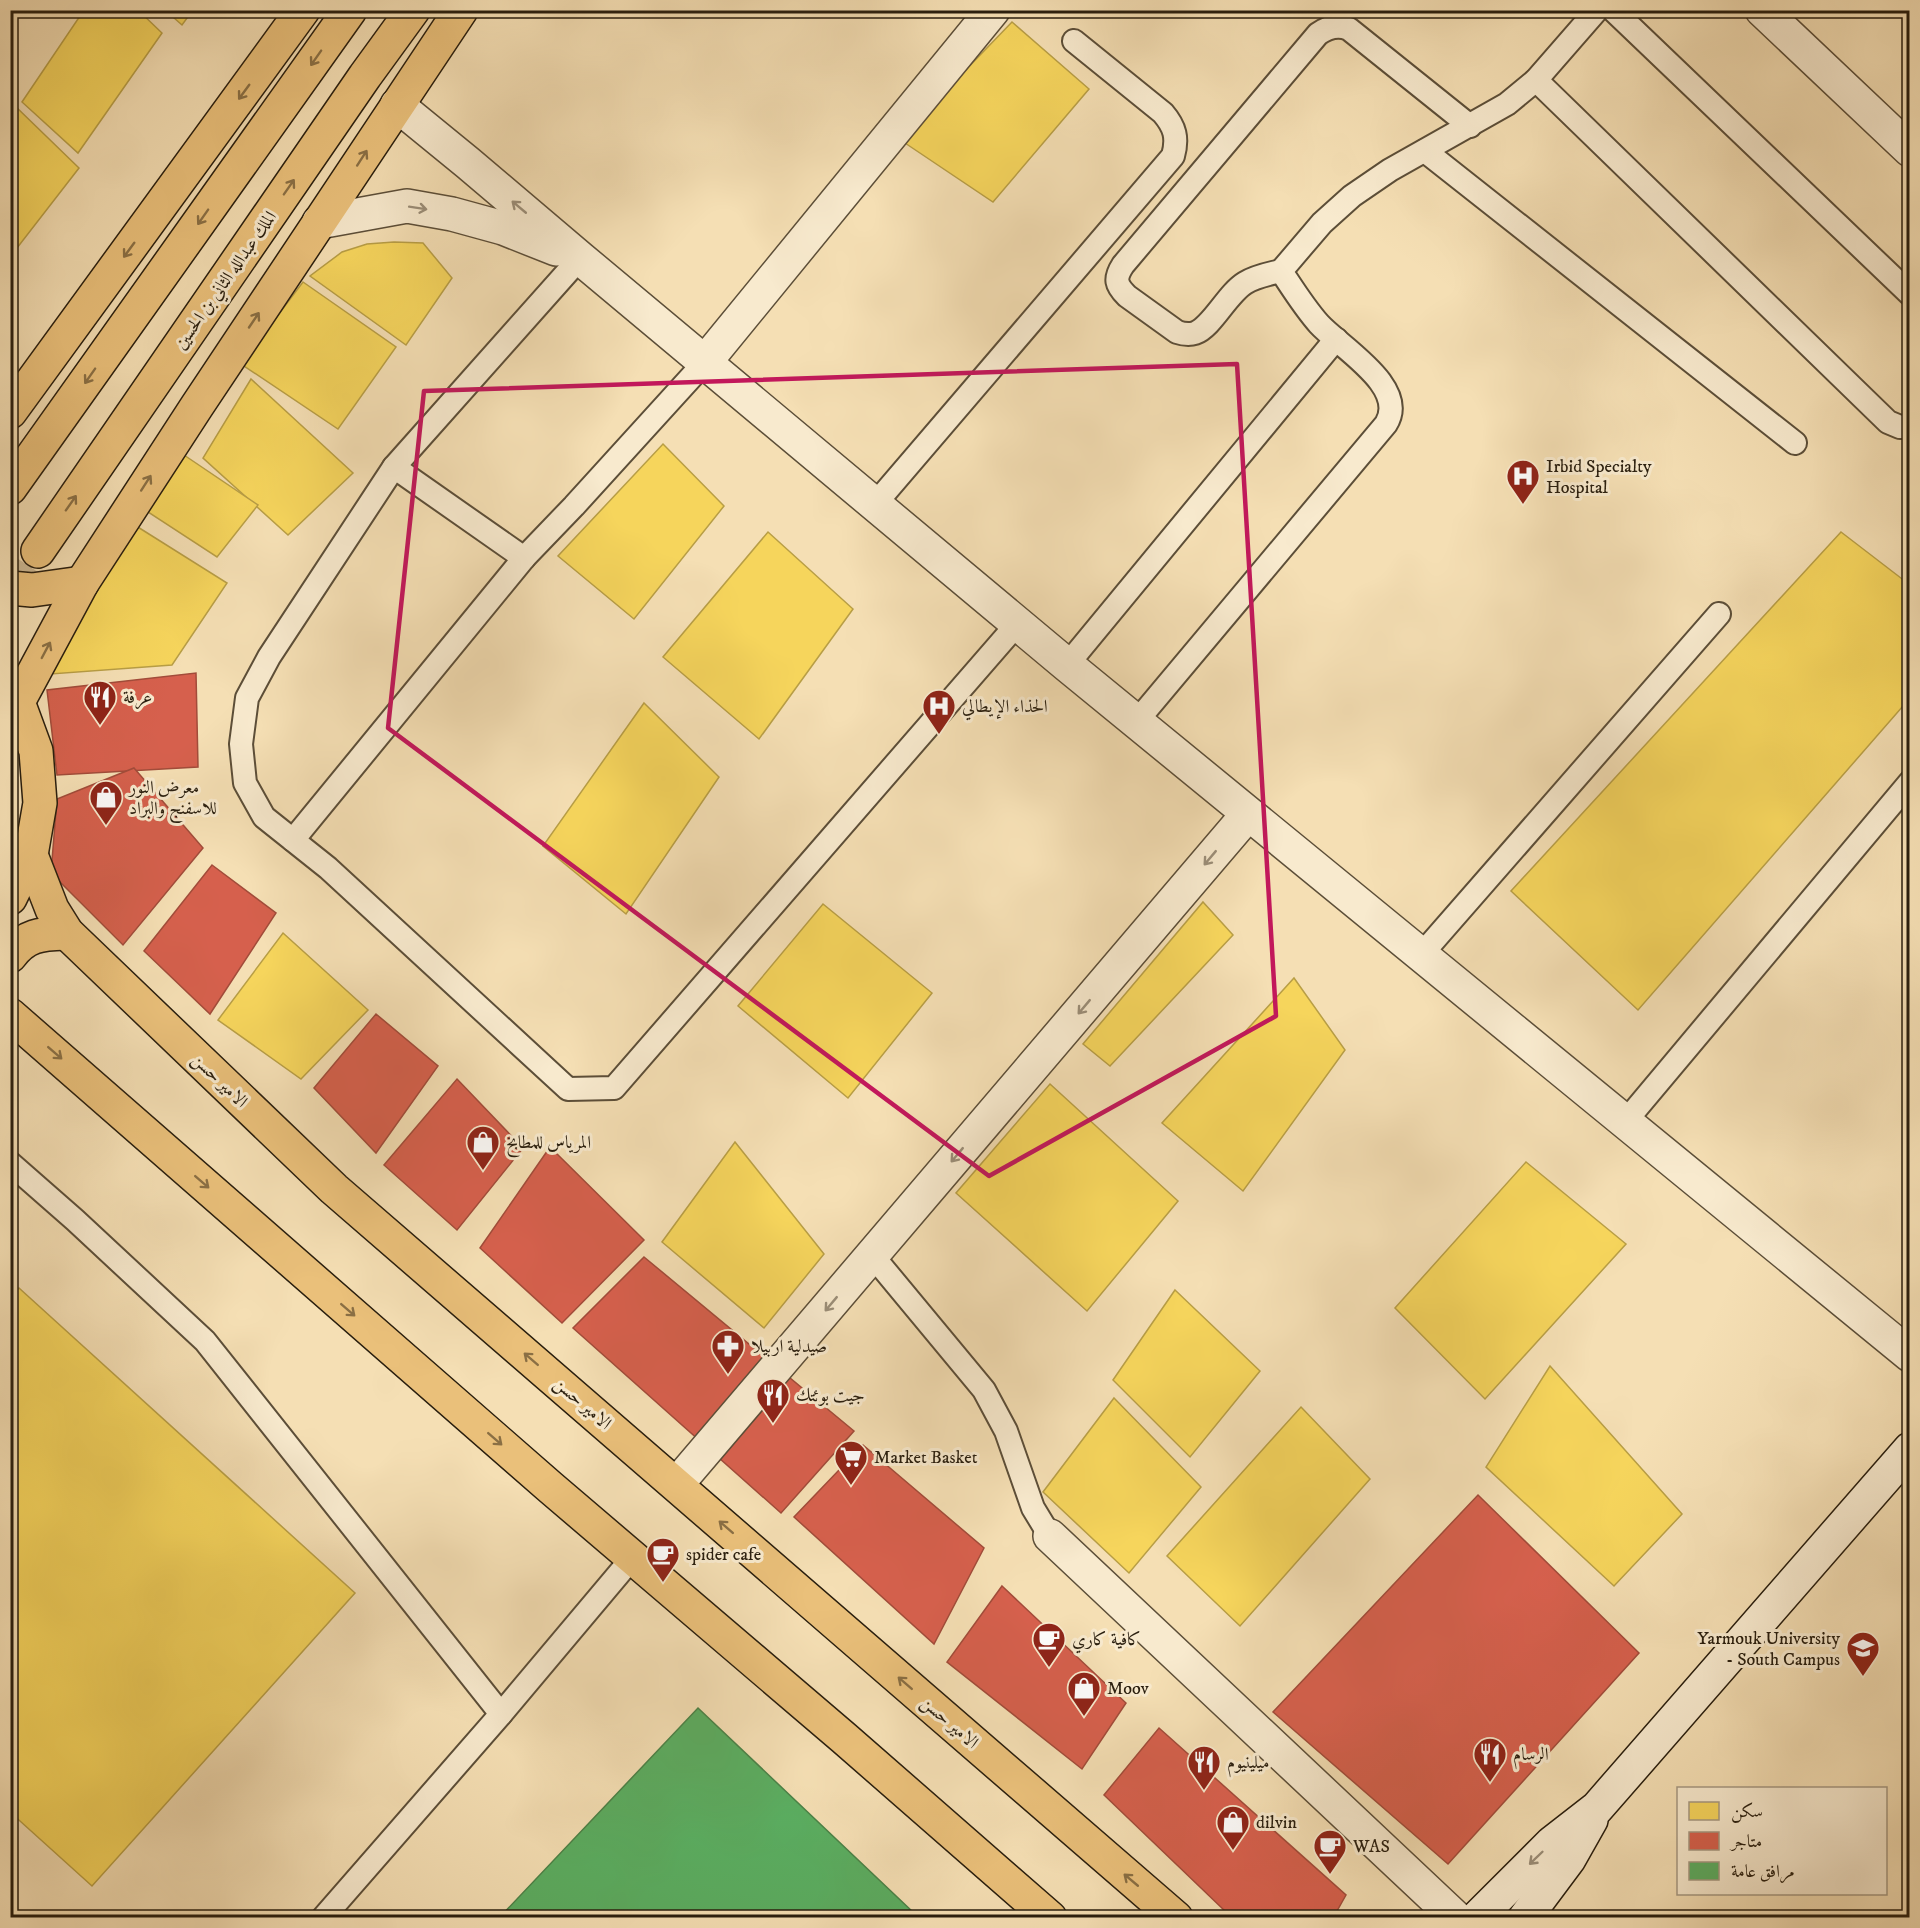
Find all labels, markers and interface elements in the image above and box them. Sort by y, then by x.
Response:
one-way arrow [310,50,322,66]
one-way arrow [238,84,250,100]
one-way arrow [356,150,368,167]
one-way arrow [283,179,295,195]
one-way arrow [512,200,527,214]
one-way arrow [408,203,428,214]
street label: الملك عبدالله الثاني بن الحسين [170,207,284,356]
one-way arrow [197,208,209,225]
one-way arrow [123,241,135,257]
one-way arrow [248,313,260,329]
one-way arrow [84,367,96,383]
place label: Irbid Specialty Hospital [1546,456,1652,499]
hospital icon: Irbid Specialty Hospital [1505,458,1541,505]
one-way arrow [141,475,153,492]
one-way arrow [66,495,78,512]
one-way arrow [40,642,52,659]
restaurant icon: عرفة [82,679,118,726]
place label: عرفة [123,687,152,710]
hospital icon: الحذاء الإيطالي [921,688,957,735]
place label: الحذاء الإيطالي [962,696,1048,721]
place label: معرض النور للاسفنج والبراد [127,777,217,824]
shop icon: معرض النور للاسفنج والبراد [88,779,124,826]
one-way arrow [1203,850,1217,865]
one-way arrow [1077,999,1090,1015]
one-way arrow [47,1046,62,1060]
street label: الامير حسن [187,1049,252,1113]
shop icon: المرياس للمطابخ [465,1124,501,1171]
place label: المرياس للمطابخ [506,1132,591,1158]
one-way arrow [950,1147,964,1162]
one-way arrow [194,1175,209,1189]
one-way arrow [824,1296,838,1311]
one-way arrow [340,1303,355,1317]
pharmacy icon: صيدلية اربيلا [710,1328,746,1375]
place label: صيدلية اربيلا [751,1336,827,1358]
one-way arrow [523,1352,539,1365]
street label: الامير حسن [549,1373,616,1435]
restaurant icon: جيت بوئتك [755,1377,791,1424]
place label: جيت بوئتك [796,1385,865,1407]
one-way arrow [487,1432,502,1446]
supermarket icon: Market Basket [833,1439,869,1486]
place label: Market Basket [874,1447,978,1469]
one-way arrow [719,1520,734,1534]
cafe icon: spider cafe [645,1536,681,1583]
place label: spider cafe [686,1544,761,1566]
cafe icon: كافية كاري [1031,1621,1067,1668]
place label: Yarmouk University - South Campus [1697,1628,1840,1671]
place label: كافية كاري [1072,1629,1141,1654]
school or university icon: Yarmouk University - South Campus [1845,1630,1881,1677]
shop icon: Moov [1066,1670,1102,1717]
one-way arrow [898,1676,913,1690]
place label: Moov [1107,1678,1149,1700]
street label: الامير حسن [916,1692,983,1754]
restaurant icon: الرسام [1472,1736,1508,1783]
restaurant icon: ميلينيوم [1186,1744,1222,1791]
place label: الرسام [1513,1744,1549,1770]
place label: ميلينيوم [1227,1752,1269,1778]
legend [1677,1787,1887,1895]
text: سكن [1731,1801,1763,1823]
shop icon: dilvin [1215,1804,1251,1851]
place label: dilvin [1256,1812,1297,1834]
cafe icon: WAS [1312,1828,1348,1875]
text: متاجر [1729,1831,1762,1853]
place label: WAS [1352,1836,1390,1858]
one-way arrow [1529,1851,1544,1866]
text: مرافق عامة [1731,1861,1795,1884]
one-way arrow [1124,1873,1139,1887]

